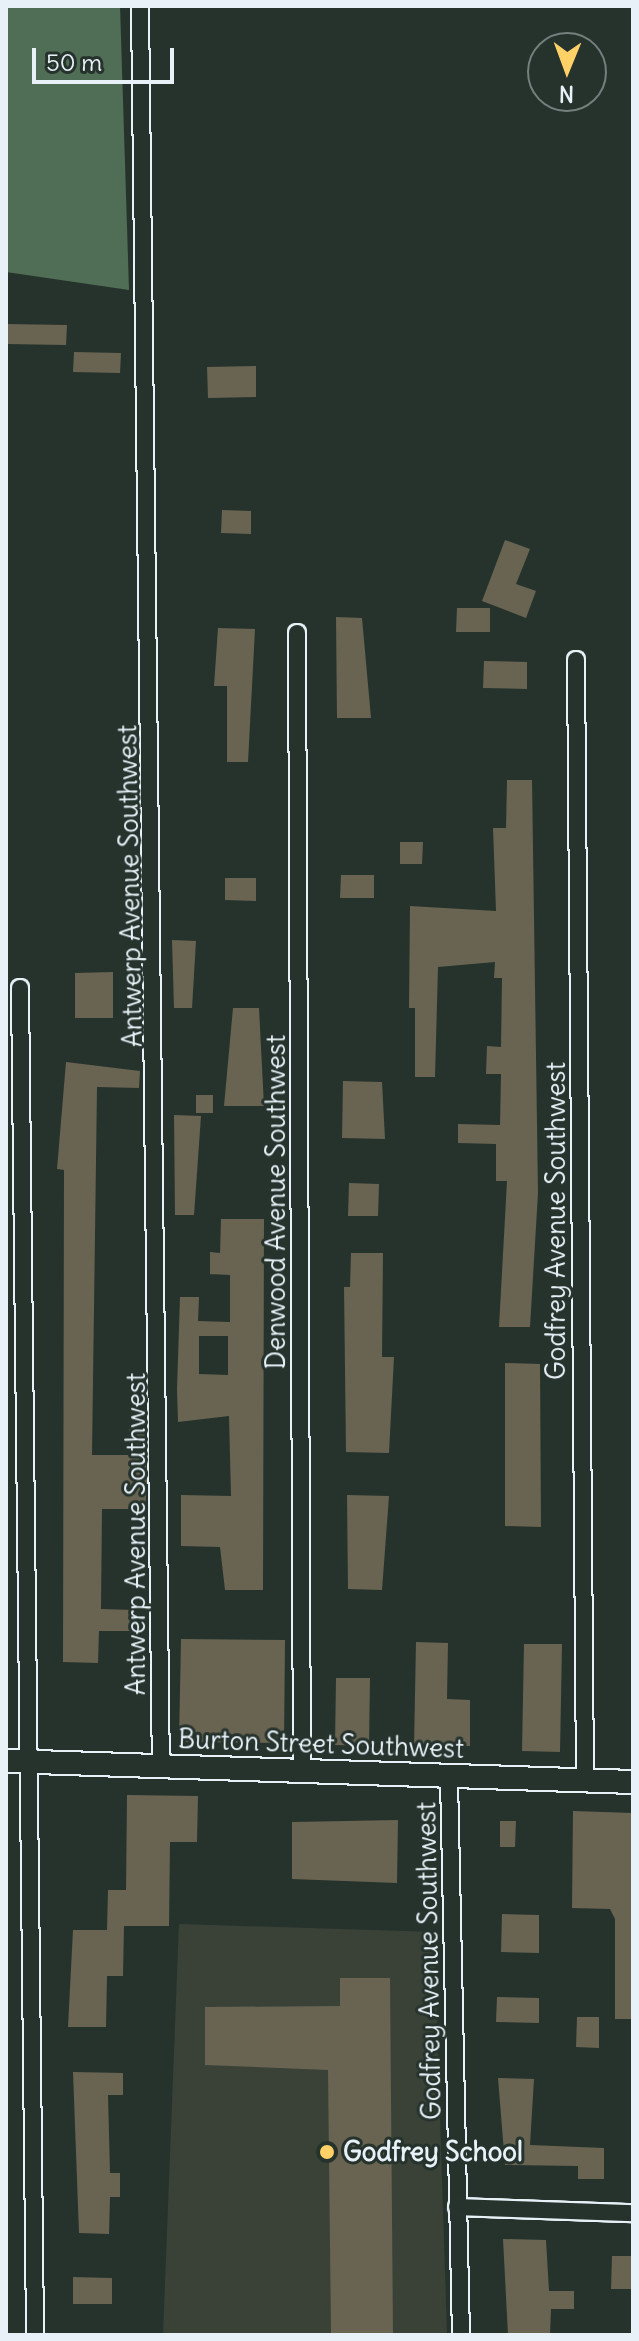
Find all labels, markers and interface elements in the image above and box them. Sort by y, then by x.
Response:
scale bar [36,32,178,82]
north arrow [527,32,607,112]
text: 50 m [46,47,102,77]
text: N [559,80,574,108]
street label: Antwerp Avenue Southwest [112,724,148,1048]
street label: Denwood Avenue Southwest [260,1035,292,1369]
street label: Godfrey Avenue Southwest [540,1062,572,1380]
street label: Antwerp Avenue Southwest [120,1373,152,1695]
street label: Burton Street Southwest [178,1723,464,1765]
street label: Godfrey Avenue Southwest [411,1802,447,2120]
place label: Godfrey School [343,2136,523,2168]
marker: Godfrey School [318,2143,336,2161]

